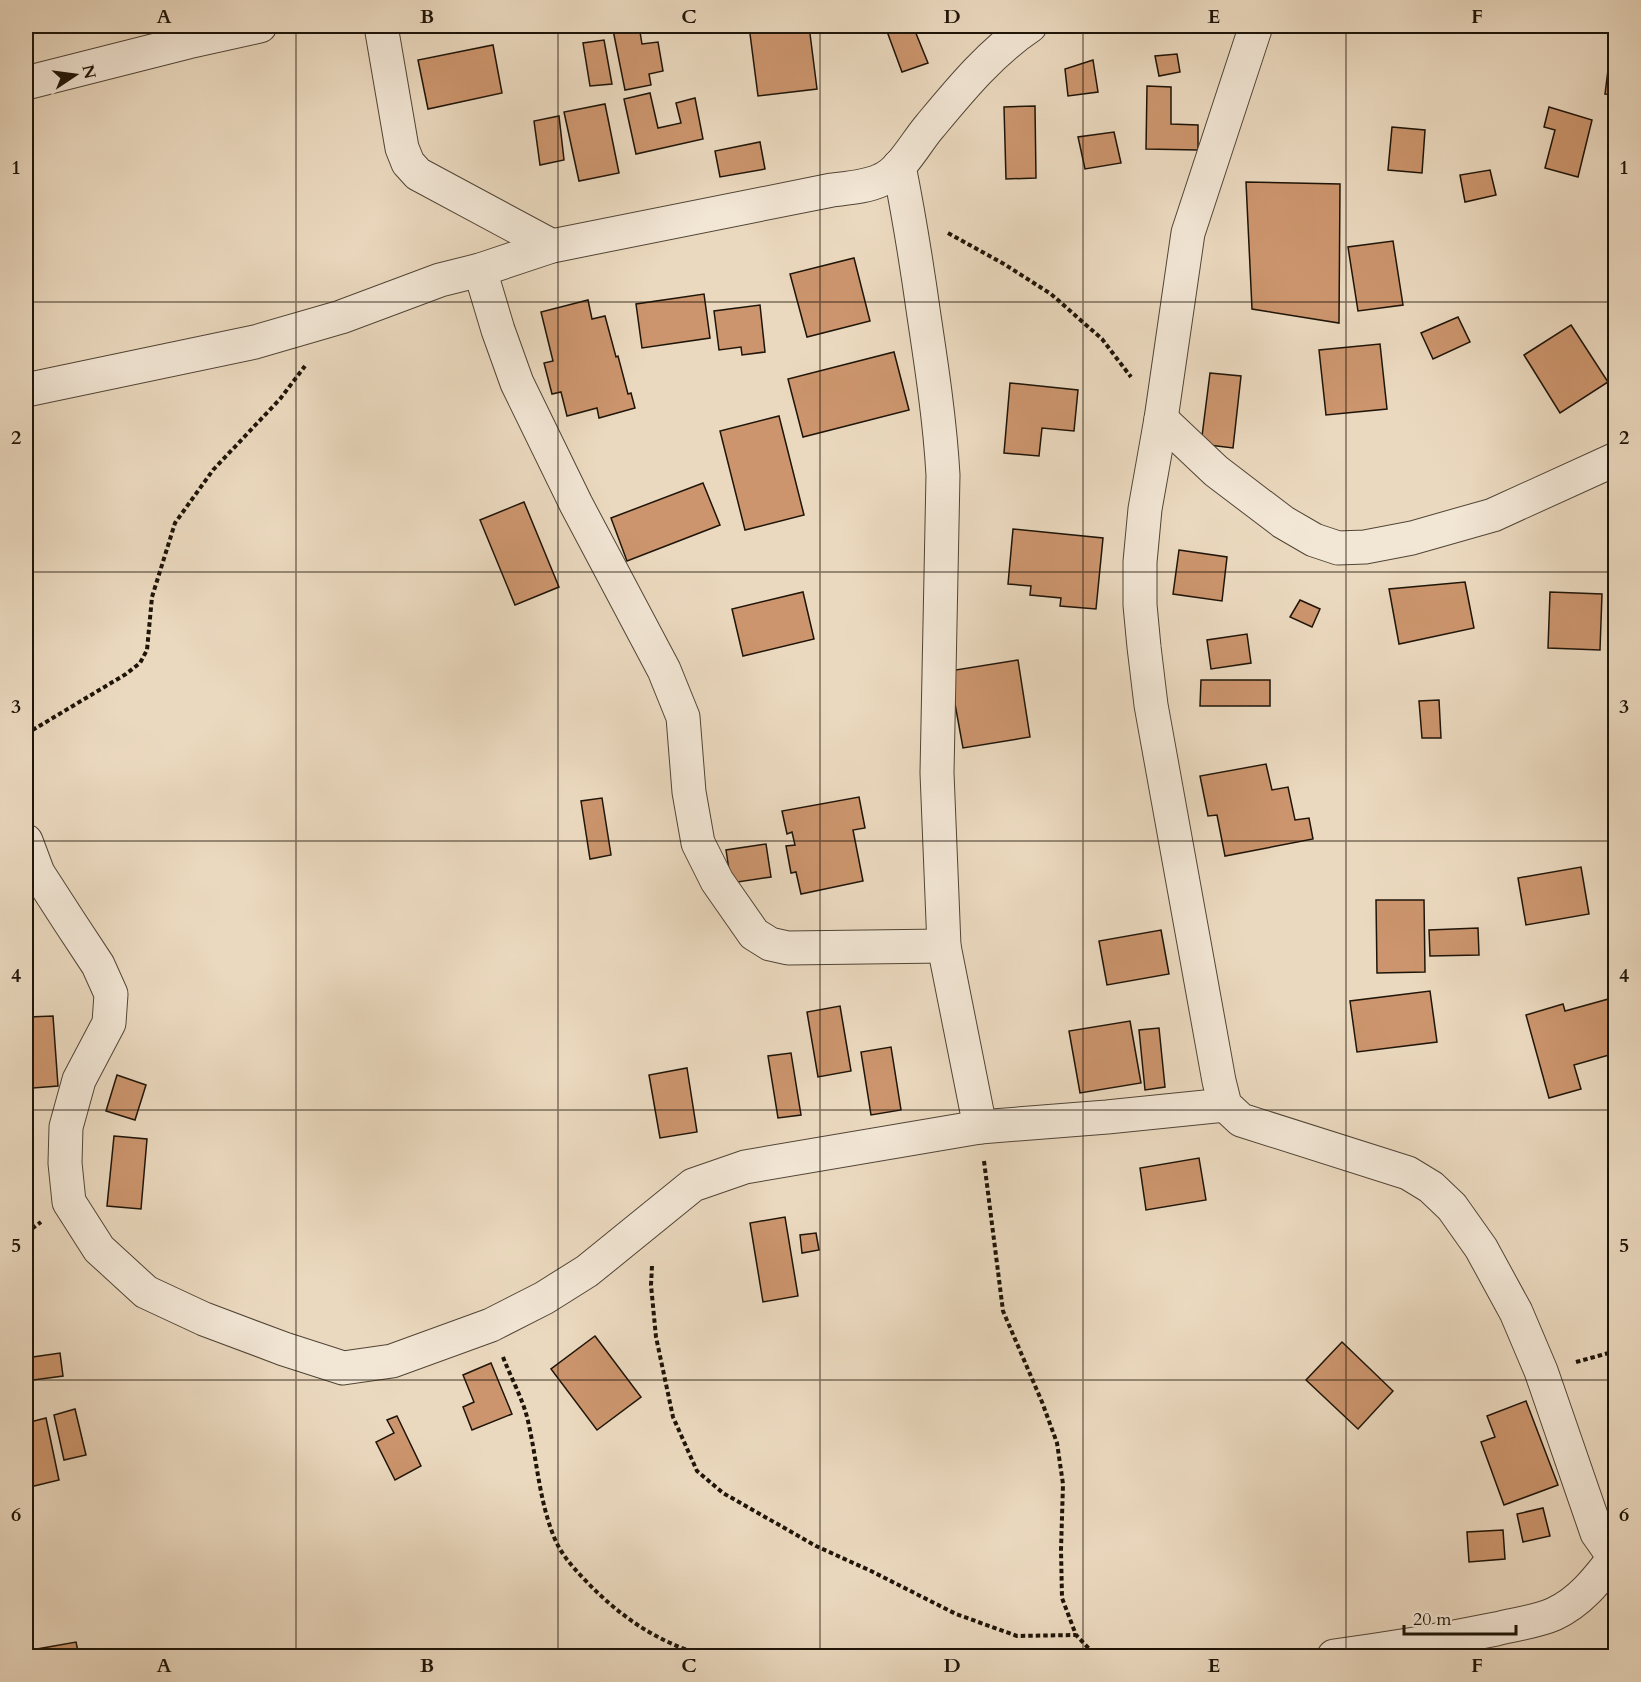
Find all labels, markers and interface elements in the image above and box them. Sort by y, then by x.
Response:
text: A [156,3,172,30]
text: B [420,3,434,30]
text: C [681,3,697,30]
text: D [943,3,961,30]
text: E [1208,3,1220,30]
text: F [1471,3,1483,30]
north arrow [45,45,105,105]
text: N [76,63,101,81]
text: 1 [11,154,21,181]
text: 1 [1619,154,1629,181]
text: 2 [11,424,21,451]
text: 2 [1619,424,1629,451]
text: 3 [11,693,21,720]
text: 3 [1619,693,1629,720]
text: 4 [11,962,21,989]
text: 4 [1619,962,1629,989]
text: 5 [11,1232,21,1259]
text: 5 [1619,1232,1629,1259]
text: 6 [11,1501,21,1528]
text: 6 [1619,1501,1629,1528]
scale bar [1404,1598,1516,1636]
text: 20 m [1413,1607,1452,1632]
text: A [156,1652,172,1679]
text: B [420,1652,434,1679]
text: C [681,1652,697,1679]
text: D [943,1652,961,1679]
text: E [1208,1652,1220,1679]
text: F [1471,1652,1483,1679]

